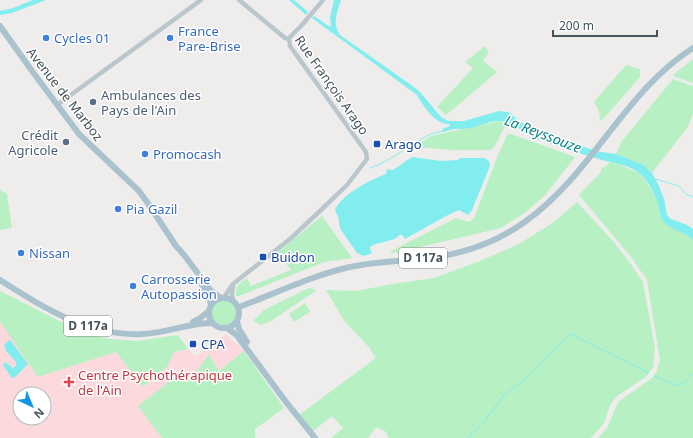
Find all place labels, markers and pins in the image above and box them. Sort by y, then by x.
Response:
place label: France Pare-Brise [178,22,241,55]
place label: Cycles 01 [54,29,110,47]
marker: Cycles 01 [41,33,51,43]
marker: France Pare-Brise [165,33,175,43]
place label: Ambulances des Pays de l'Ain [101,86,201,119]
marker: Ambulances des Pays de l'Ain [88,97,98,107]
place label: Crédit Agricole [8,126,58,159]
place label: Arago [385,135,422,153]
marker: Crédit Agricole [61,137,71,147]
marker: Arago [372,139,382,149]
place label: Promocash [153,145,222,163]
marker: Promocash [140,149,150,159]
place label: Pia Gazil [126,200,177,218]
marker: Pia Gazil [113,204,123,214]
place label: Nissan [29,244,70,262]
marker: Nissan [16,248,26,258]
place label: Buidon [271,248,315,266]
marker: Buidon [258,252,268,262]
place label: Carrosserie Autopassion [141,270,217,303]
marker: Carrosserie Autopassion [128,281,138,291]
place label: CPA [201,335,225,353]
marker: CPA [188,339,198,349]
place label: Centre Psychothérapique de l'Ain [78,366,232,399]
marker: Centre Psychothérapique de l'Ain [63,376,75,388]

